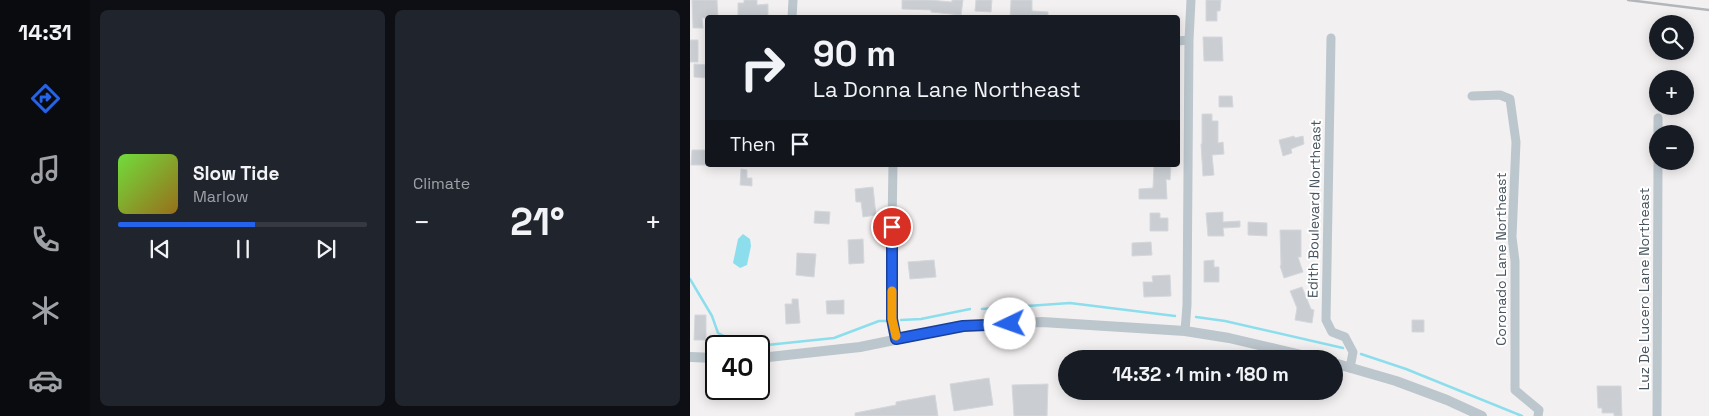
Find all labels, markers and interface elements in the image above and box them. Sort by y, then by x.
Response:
map controls [1649,15,1694,170]
button: search [1649,15,1694,60]
text: 14:31 [18,18,72,46]
text: 90 m [813,32,896,76]
icon: right [730,35,795,100]
button: + [1649,70,1694,115]
text: La Donna Lane Northeast [813,75,1081,103]
icon: directions [28,81,63,116]
street label: Edith Boulevard Northeast [1303,120,1325,298]
button: − [1649,125,1694,170]
icon: arrive [786,130,814,158]
text: Then [730,132,776,157]
icon: music [28,152,63,187]
text: Slow Tide [193,161,279,186]
street label: Coronado Lane Northeast [1492,172,1510,346]
text: Climate [413,173,470,194]
text: Marlow [193,186,249,207]
street label: Luz De Lucero Lane Northeast [1635,188,1653,390]
text: 21° [510,198,565,246]
text: − [413,204,430,240]
text: + [645,204,662,240]
pin [871,206,913,248]
icon: arrive [878,213,906,241]
icon: phone [28,222,63,257]
icon: previous [146,235,174,263]
icon: pause [229,235,257,263]
icon: next [312,235,340,263]
icon: climate [28,293,63,328]
position arrow [983,297,1035,349]
speed limit sign: 40 [705,335,770,400]
text: 14:32 · 1 min · 180 m [1112,362,1289,387]
icon: car [28,363,63,398]

